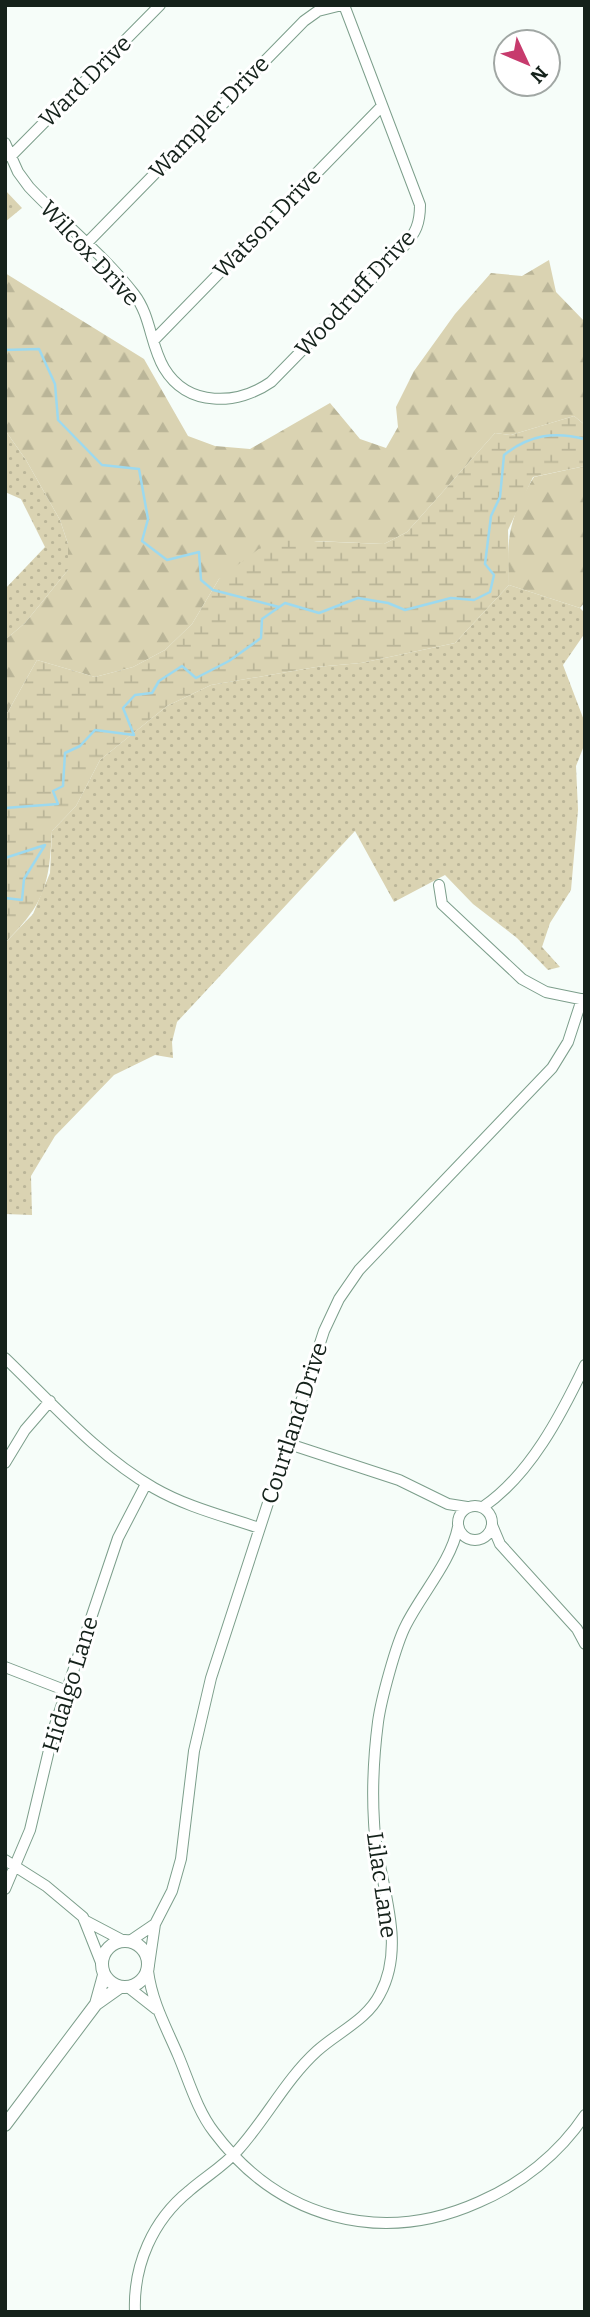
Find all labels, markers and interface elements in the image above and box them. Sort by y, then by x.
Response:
north arrow [492,28,562,98]
street label: Ward Drive [33,29,137,133]
street label: Wampler Drive [143,50,275,184]
text: N [525,61,552,88]
street label: Watson Drive [207,162,327,284]
street label: Wilcox Drive [34,195,146,311]
street label: Woodruff Drive [289,224,421,362]
street label: Courtland Drive [255,1339,333,1507]
street label: Hidalgo Lane [36,1613,104,1755]
street label: Lilac Lane [361,1830,403,1940]

